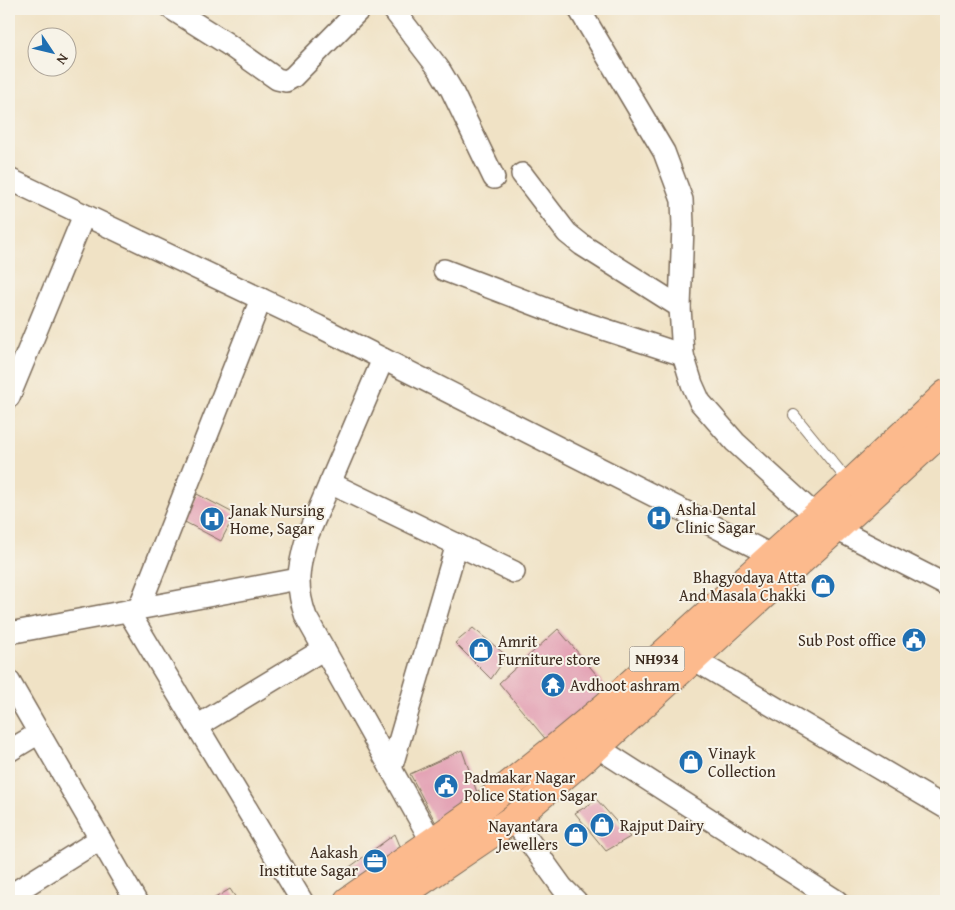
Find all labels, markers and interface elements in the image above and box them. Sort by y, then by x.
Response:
north arrow [28,28,78,78]
text: N [51,50,74,70]
place label: Asha Dental Clinic Sagar [676,497,757,539]
place label: Janak Nursing Home, Sagar [228,498,324,540]
hospital icon: Asha Dental Clinic Sagar [646,505,672,531]
hospital icon: Janak Nursing Home, Sagar [199,506,225,532]
place label: Bhagyodaya Atta And Masala Chakki [679,565,807,607]
shop icon: Bhagyodaya Atta And Masala Chakki [810,573,836,599]
public building icon: Sub Post office [901,627,927,653]
place label: Sub Post office [798,628,896,652]
place label: Amrit Furniture store [498,629,600,671]
shop icon: Amrit Furniture store [468,637,494,663]
road number: NH934 [630,646,684,672]
temple icon: Avdhoot ashram [540,672,566,698]
place label: Avdhoot ashram [570,673,680,697]
place label: Vinayk Collection [708,741,776,783]
shop icon: Vinayk Collection [678,749,704,775]
place label: Padmakar Nagar Police Station Sagar [464,765,598,807]
public building icon: Padmakar Nagar Police Station Sagar [433,773,459,799]
shop icon: Rajput Dairy [589,812,615,838]
place label: Rajput Dairy [620,813,704,837]
place label: Nayantara Jewellers [488,814,558,856]
shop icon: Nayantara Jewellers [563,822,589,848]
place label: Aakash Institute Sagar [259,840,358,882]
office icon: Aakash Institute Sagar [362,848,388,874]

